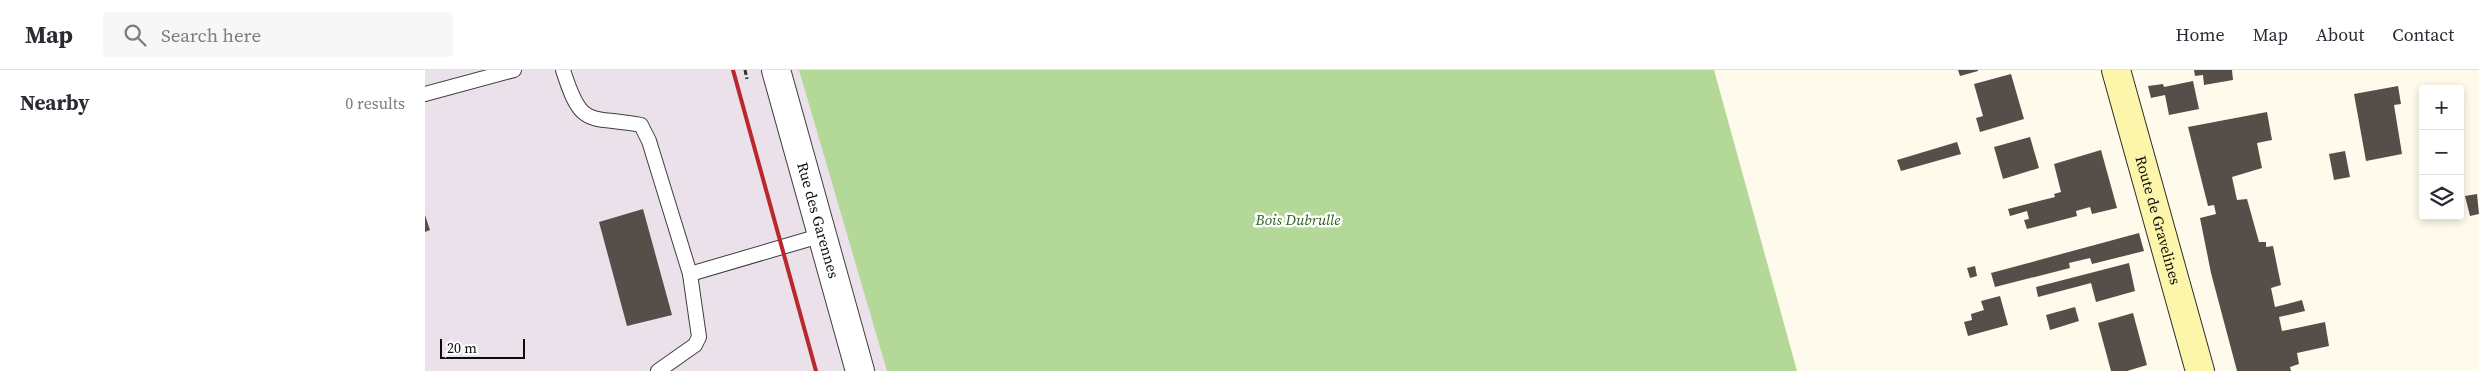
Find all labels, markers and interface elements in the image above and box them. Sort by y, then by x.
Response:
search box [103,12,453,57]
text: Map [25,18,73,51]
icon: search [121,21,149,49]
text: Search here [161,22,261,48]
text: Home [2176,22,2225,47]
text: Map [2253,22,2288,47]
text: About [2316,22,2364,47]
text: Contact [2392,22,2454,47]
map controls [2419,85,2464,220]
button: + [2419,85,2464,130]
text: Nearby [20,88,90,117]
text: 0 results [345,92,405,114]
button: − [2419,130,2464,175]
street label: Route de Gravelines [2130,153,2186,287]
street label: Rue des Garennes [792,160,845,281]
button: layers [2419,175,2464,220]
park label: Bois Dubrulle [1255,209,1340,230]
scale bar [440,336,525,359]
text: 20 m [447,338,477,358]

